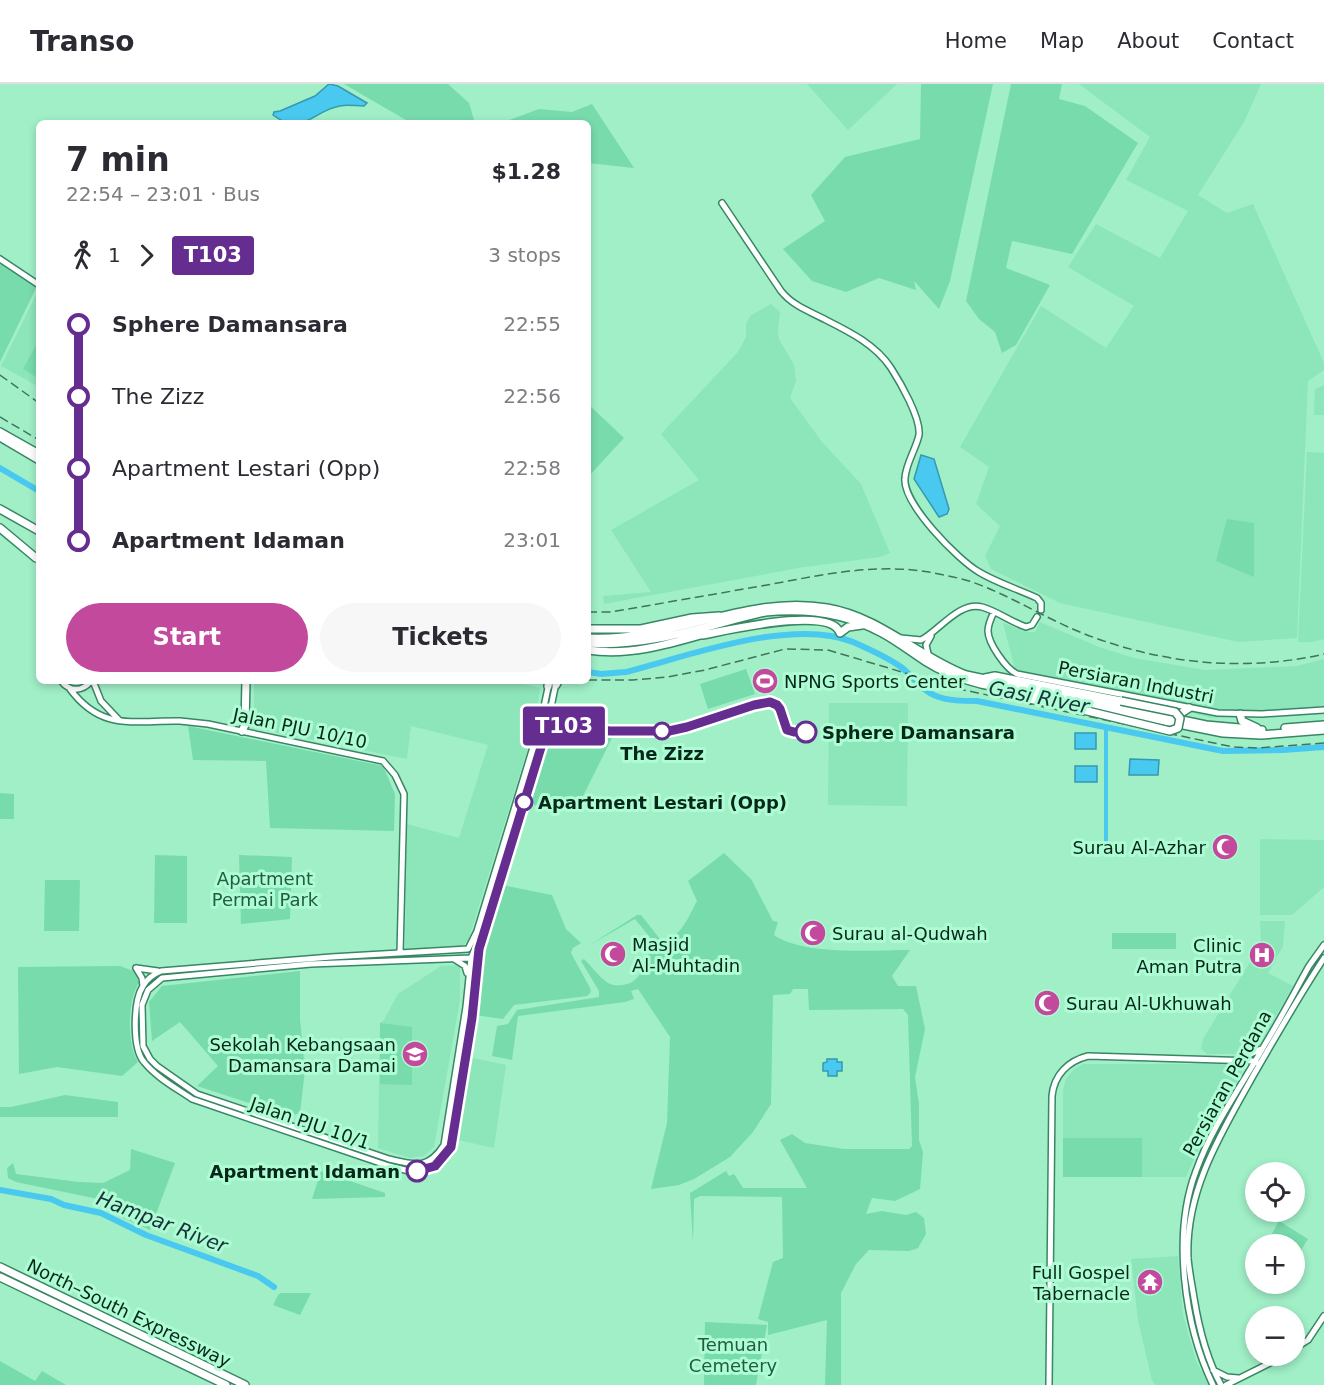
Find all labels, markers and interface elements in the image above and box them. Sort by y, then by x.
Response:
text: Transo [30,25,135,58]
text: Home [945,29,1007,53]
text: Map [1040,29,1084,53]
text: About [1117,29,1179,53]
text: Contact [1212,29,1294,53]
text: 7 min [66,140,170,179]
text: $1.28 [491,159,561,184]
text: 22:54 – 23:01 · Bus [66,182,260,206]
icon: walk [66,239,99,272]
icon: forward [130,239,163,272]
text: 1 [108,243,121,267]
text: T103 [184,243,242,267]
text: 3 stops [488,243,561,267]
text: Sphere Damansara [112,312,348,337]
text: 22:55 [503,312,561,336]
text: The Zizz [112,384,204,409]
text: 22:56 [503,384,561,408]
text: Apartment Lestari (Opp) [112,456,380,481]
text: 22:58 [503,456,561,480]
text: Apartment Idaman [112,528,345,553]
text: 23:01 [503,528,561,552]
button: Start [66,603,308,672]
button: Tickets [320,603,561,672]
street label: Persiaran Industri [1056,657,1216,707]
sports icon: NPNG Sports Center [750,666,780,696]
place label: NPNG Sports Center [784,671,966,692]
water label: Gasi River [987,675,1093,719]
street label: Jalan PJU 10/10 [230,703,369,752]
line badge: T103 [522,706,606,746]
text: T103 [535,714,593,738]
marker: Sphere Damansara [795,721,817,743]
marker: The Zizz [653,722,671,740]
place label: Sphere Damansara [822,722,1015,743]
place label: The Zizz [620,743,704,764]
place label: Apartment Lestari (Opp) [538,792,787,813]
marker: Apartment Lestari (Opp) [515,793,533,811]
mosque icon: Surau Al-Azhar [1210,832,1240,862]
place label: Surau Al-Azhar [1073,837,1207,858]
park label: Apartment Permai Park [212,868,319,910]
mosque icon: Surau al-Qudwah [798,918,828,948]
place label: Surau al-Qudwah [832,923,988,944]
place label: Masjid Al-Muhtadin [632,934,740,976]
place label: Clinic Aman Putra [1137,935,1242,977]
mosque icon: Masjid Al-Muhtadin [598,939,628,969]
hospital icon: Clinic Aman Putra [1247,940,1277,970]
mosque icon: Surau Al-Ukhuwah [1032,988,1062,1018]
place label: Surau Al-Ukhuwah [1066,993,1232,1014]
street label: Persiaran Perdana [1178,1007,1276,1159]
place label: Sekolah Kebangsaan Damansara Damai [209,1034,396,1076]
school or university icon: Sekolah Kebangsaan Damansara Damai [400,1039,430,1069]
street label: Jalan PJU 10/1 [247,1092,373,1153]
marker: Apartment Idaman [406,1160,428,1182]
place label: Apartment Idaman [209,1161,400,1182]
map controls [1245,1162,1305,1366]
button: locate [1245,1162,1305,1222]
water label: Hampar River [93,1186,232,1259]
button: + [1245,1234,1305,1294]
street label: North–South Expressway [24,1254,235,1372]
place label: Full Gospel Tabernacle [1032,1262,1130,1304]
temple icon: Full Gospel Tabernacle [1135,1267,1165,1297]
button: − [1245,1306,1305,1366]
park label: Temuan Cemetery [689,1334,778,1376]

